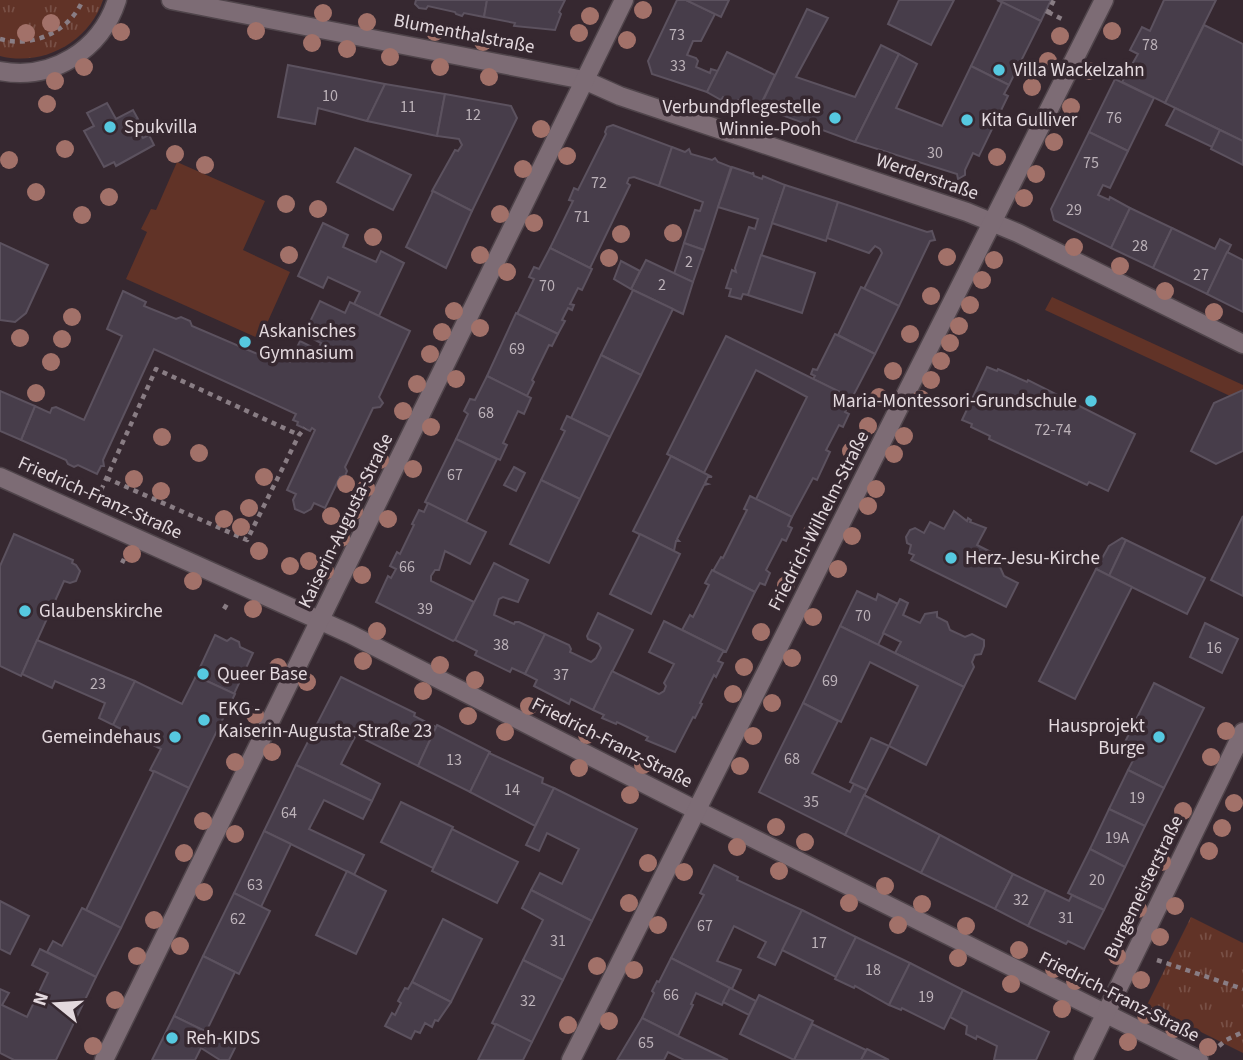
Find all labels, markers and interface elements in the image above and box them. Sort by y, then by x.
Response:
street label: Blumenthalstraße [391,7,537,61]
house number: 73 [669,24,685,46]
house number: 78 [1142,34,1158,56]
house number: 33 [670,55,686,77]
place label: Villa Wackelzahn [1013,57,1145,84]
marker: Villa Wackelzahn [991,62,1007,78]
house number: 10 [322,85,338,107]
place label: Verbundpflegestelle Winnie-Pooh [663,94,821,143]
house number: 11 [400,96,416,118]
house number: 12 [465,104,481,126]
place label: Kita Gulliver [981,107,1078,134]
house number: 76 [1106,107,1122,129]
marker: Verbundpflegestelle Winnie-Pooh [827,110,843,126]
marker: Kita Gulliver [959,112,975,128]
place label: Spukvilla [124,114,197,141]
marker: Spukvilla [102,119,118,135]
house number: 30 [927,142,943,164]
street label: Werderstraße [872,147,982,207]
house number: 75 [1083,152,1099,174]
house number: 72 [591,172,607,194]
house number: 29 [1066,199,1082,221]
house number: 71 [574,206,590,228]
house number: 28 [1132,235,1148,257]
house number: 2 [685,251,693,273]
house number: 27 [1193,264,1209,286]
house number: 2 [658,274,666,296]
house number: 70 [539,275,555,297]
place label: Askanisches Gymnasium [259,318,356,367]
marker: Askanisches Gymnasium [237,334,253,350]
house number: 69 [509,338,525,360]
place label: Maria-Montessori-Grundschule [832,388,1077,415]
marker: Maria-Montessori-Grundschule [1083,393,1099,409]
house number: 68 [478,402,494,424]
house number: 72-74 [1035,419,1071,441]
street label: Friedrich-Wilhelm-Straße [762,426,876,616]
street label: Kaiserin-Augusta-Straße [292,429,400,613]
street label: Friedrich-Franz-Straße [14,450,186,546]
house number: 67 [447,464,463,486]
place label: Herz-Jesu-Kirche [965,545,1100,572]
marker: Herz-Jesu-Kirche [943,550,959,566]
house number: 66 [399,556,415,578]
place label: Glaubenskirche [39,598,163,625]
house number: 39 [417,598,433,620]
marker: Glaubenskirche [17,603,33,619]
house number: 70 [855,605,871,627]
house number: 38 [493,634,509,656]
house number: 16 [1206,637,1222,659]
place label: Queer Base [217,661,307,688]
house number: 37 [553,664,569,686]
marker: Queer Base [195,666,211,682]
house number: 69 [822,670,838,692]
house number: 23 [90,673,106,695]
street label: Friedrich-Franz-Straße [527,691,697,795]
place label: EKG - Kaiserin-Augusta-Straße 23 [218,696,432,745]
marker: EKG - Kaiserin-Augusta-Straße 23 [196,712,212,728]
place label: Hausprojekt Burge [1048,713,1146,762]
place label: Gemeindehaus [41,724,161,751]
marker: Gemeindehaus [167,729,183,745]
marker: Hausprojekt Burge [1151,729,1167,745]
house number: 68 [784,748,800,770]
house number: 13 [446,749,462,771]
house number: 14 [504,779,520,801]
house number: 19 [1129,787,1145,809]
house number: 35 [803,791,819,813]
house number: 64 [281,802,297,824]
street label: Burgemeisterstraße [1098,811,1190,963]
house number: 19A [1105,827,1130,849]
house number: 20 [1089,869,1105,891]
house number: 63 [247,874,263,896]
house number: 32 [1013,889,1029,911]
house number: 31 [1058,907,1074,929]
house number: 62 [230,908,246,930]
house number: 67 [697,915,713,937]
house number: 31 [550,930,566,952]
house number: 17 [811,932,827,954]
street label: Friedrich-Franz-Straße [1034,945,1204,1049]
house number: 18 [865,959,881,981]
north arrow [21,969,91,1039]
house number: 66 [663,984,679,1006]
house number: 19 [918,986,934,1008]
text: N [26,989,56,1009]
house number: 32 [520,990,536,1012]
place label: Reh-KIDS [186,1025,260,1052]
marker: Reh-KIDS [164,1030,180,1046]
house number: 65 [638,1032,654,1054]

